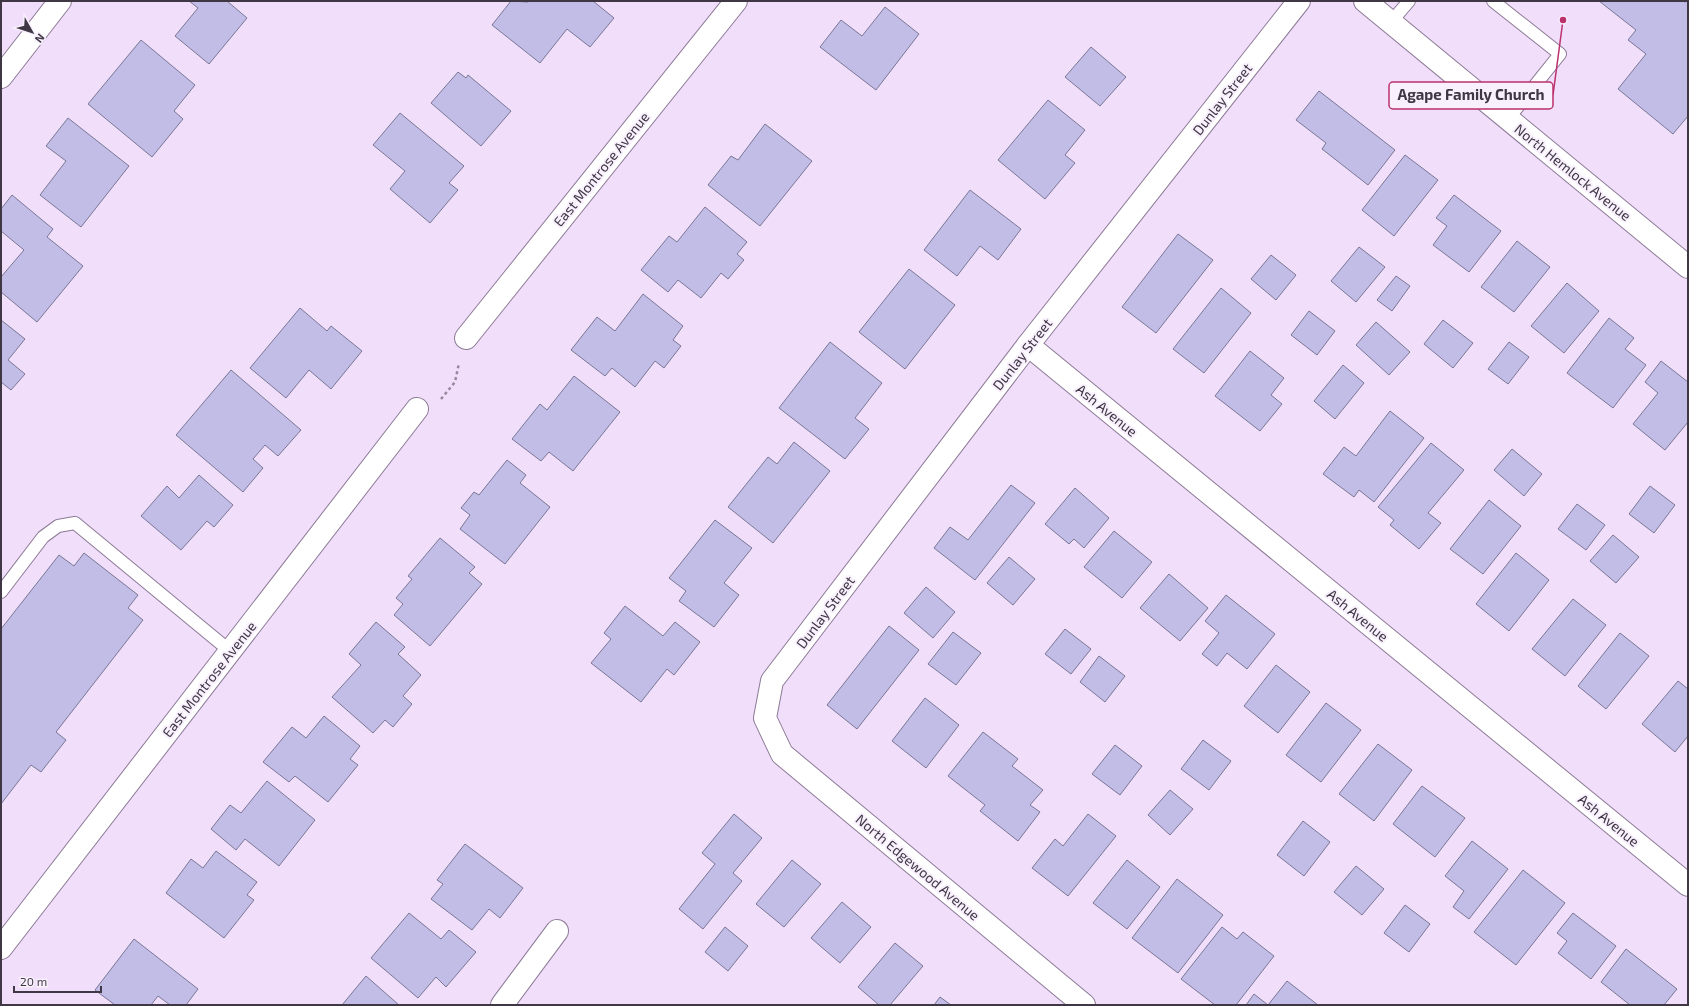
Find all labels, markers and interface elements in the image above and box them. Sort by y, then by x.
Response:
north arrow [12,12,52,52]
text: N [33,31,48,46]
street label: Dunlay Street [1189,60,1255,138]
callout: Agape Family Church [1389,82,1553,109]
text: Agape Family Church [1397,85,1545,104]
street label: East Montrose Avenue [550,108,652,230]
street label: North Hemlock Avenue [1511,120,1635,224]
street label: Dunlay Street [989,315,1055,393]
street label: Ash Avenue [1073,380,1141,440]
street label: Dunlay Street [792,572,858,652]
street label: Ash Avenue [1324,585,1392,645]
street label: East Montrose Avenue [158,618,260,740]
street label: Ash Avenue [1575,790,1643,850]
street label: North Edgewood Avenue [853,810,983,924]
scale bar [14,968,101,994]
text: 20 m [20,974,47,988]

